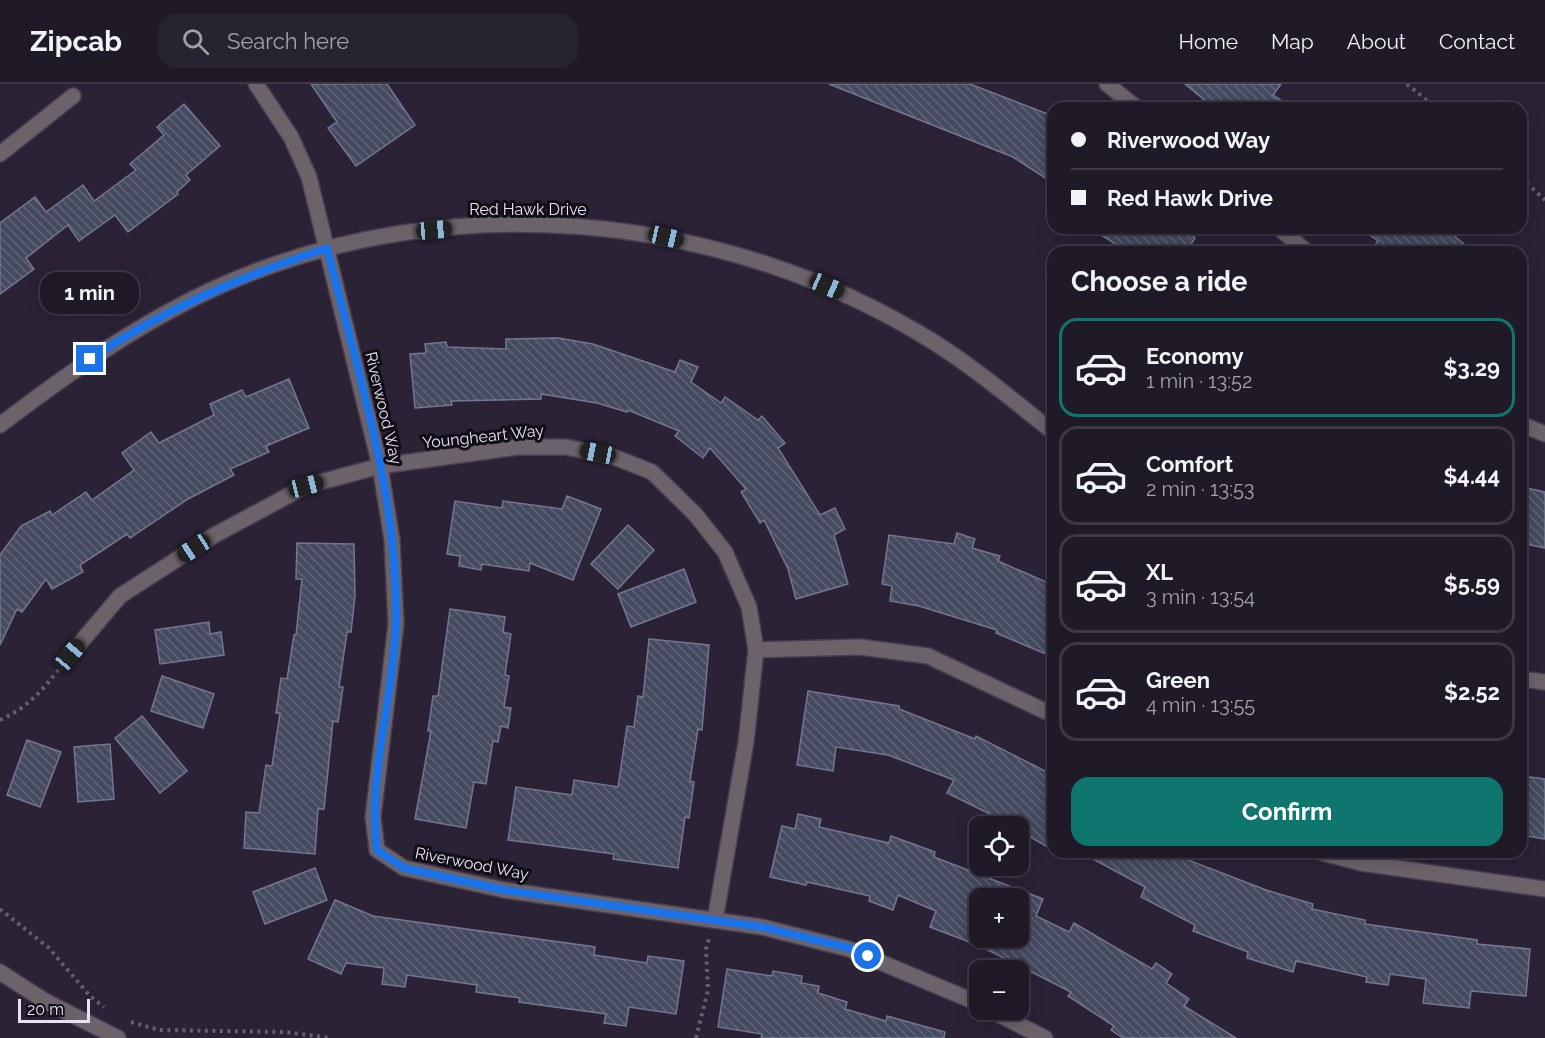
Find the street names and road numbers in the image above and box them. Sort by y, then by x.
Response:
street label: Red Hawk Drive [469,200,587,219]
street label: Riverwood Way [361,350,406,467]
street label: Youngheart Way [421,421,545,452]
street label: Riverwood Way [413,843,531,884]

